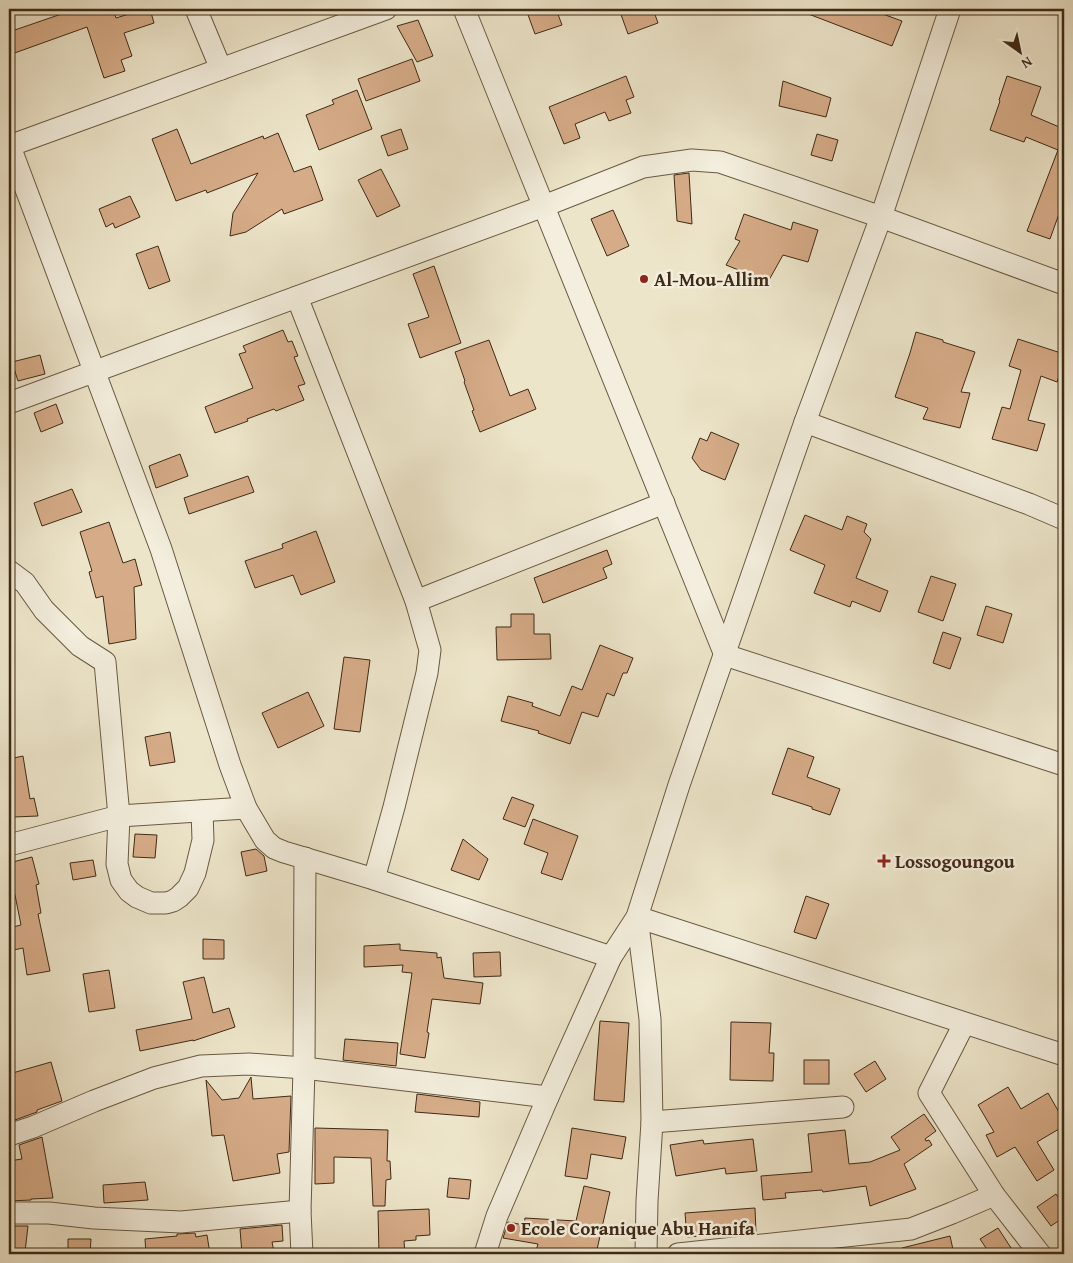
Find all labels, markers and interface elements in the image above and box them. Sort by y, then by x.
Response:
north arrow [996,28,1046,78]
text: N [1017,52,1036,74]
place label: Al-Mou-Allim [654,265,770,293]
marker: Al-Mou-Allim [638,273,650,285]
place label: Lossogoungou [895,847,1015,875]
marker: Lossogoungou [877,854,891,868]
place label: Ecole Coranique Abu Hanifa [521,1214,755,1242]
marker: Ecole Coranique Abu Hanifa [505,1222,517,1234]

